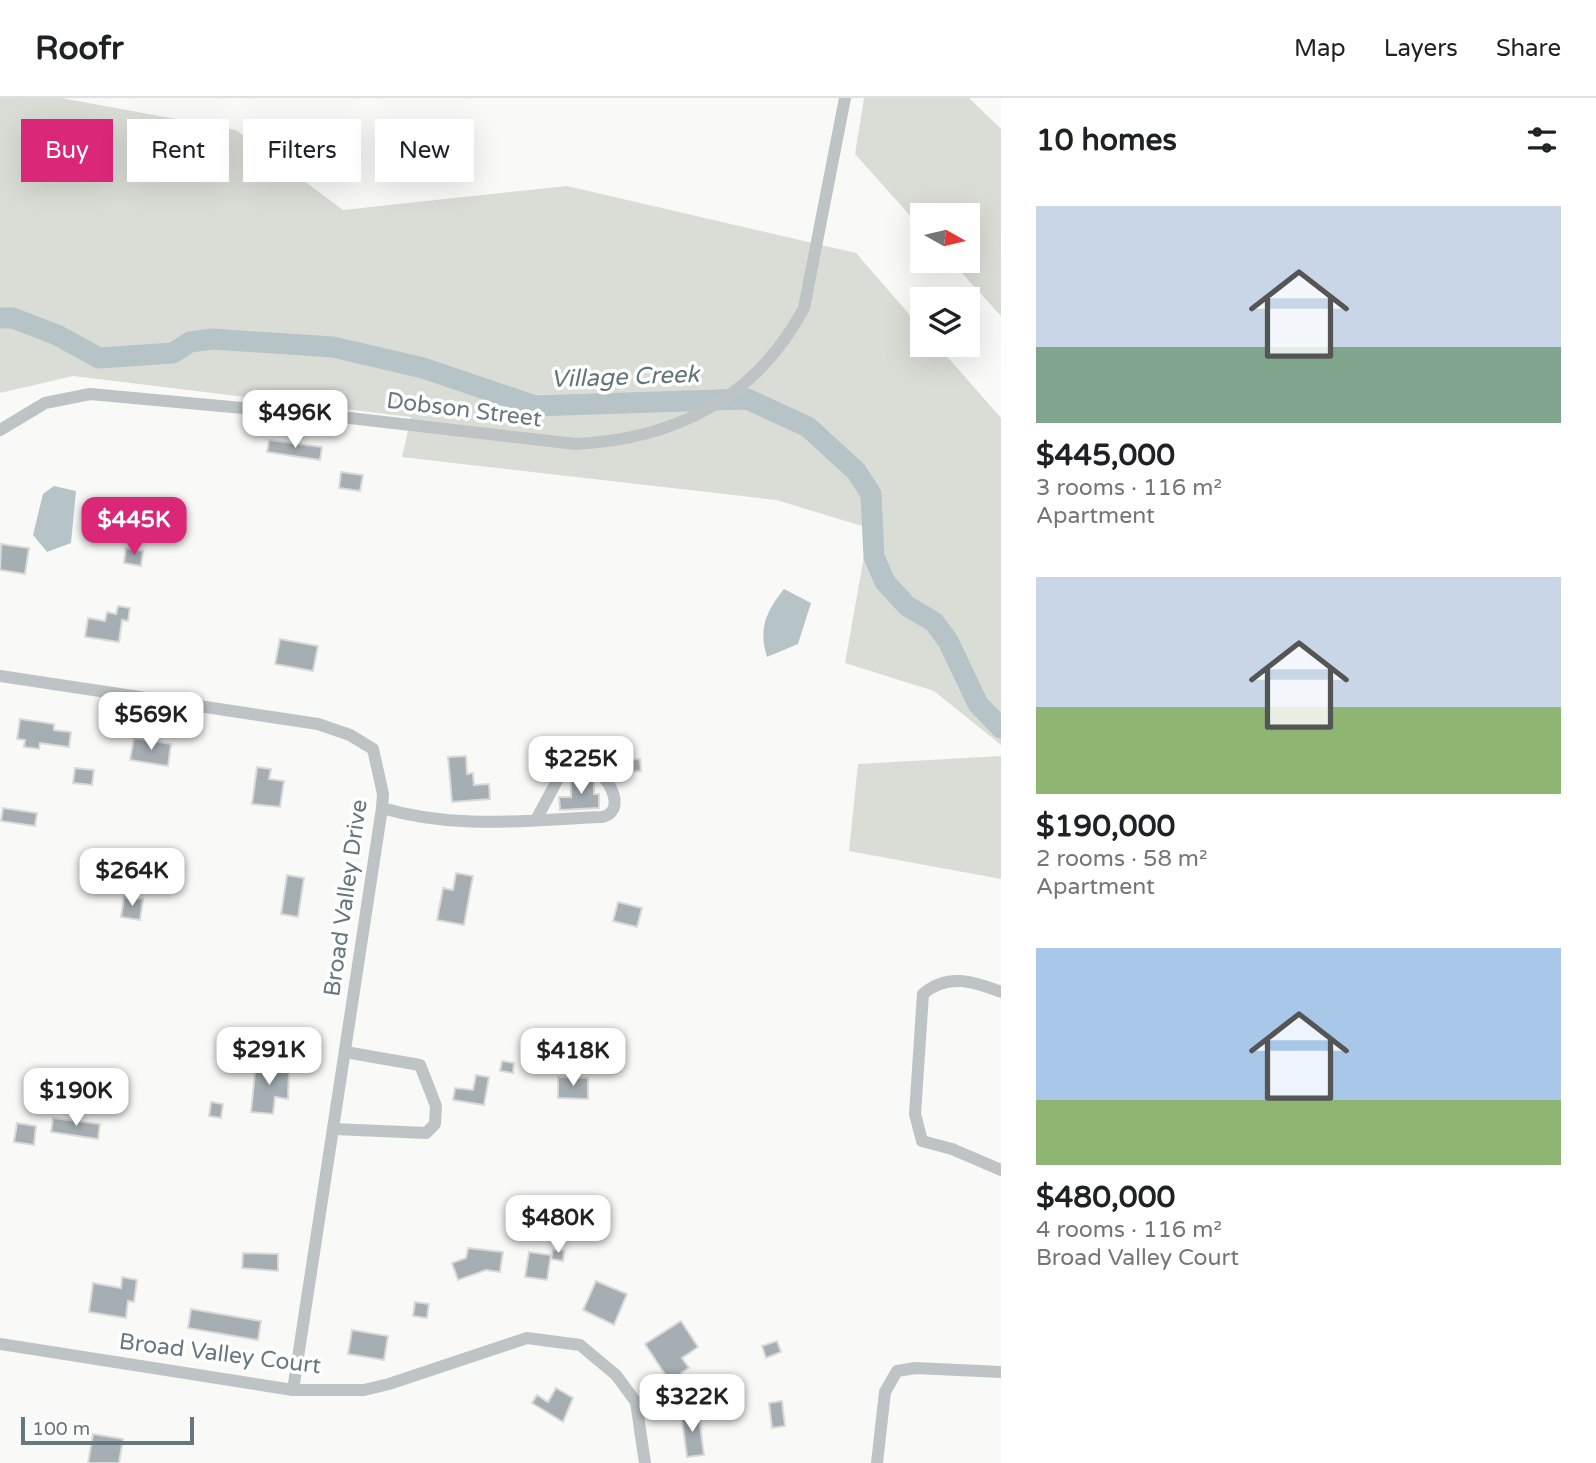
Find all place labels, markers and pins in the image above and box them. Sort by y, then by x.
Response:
pin: $496K [246,390,344,450]
pin: $445K [85,498,183,557]
pin: $569K [102,692,200,752]
pin: $225K [532,736,630,796]
pin: $264K [83,848,181,908]
pin: $291K [220,1028,318,1087]
pin: $418K [524,1028,622,1088]
pin: $190K [27,1068,125,1128]
pin: $480K [509,1196,607,1255]
pin: $322K [643,1374,741,1434]

